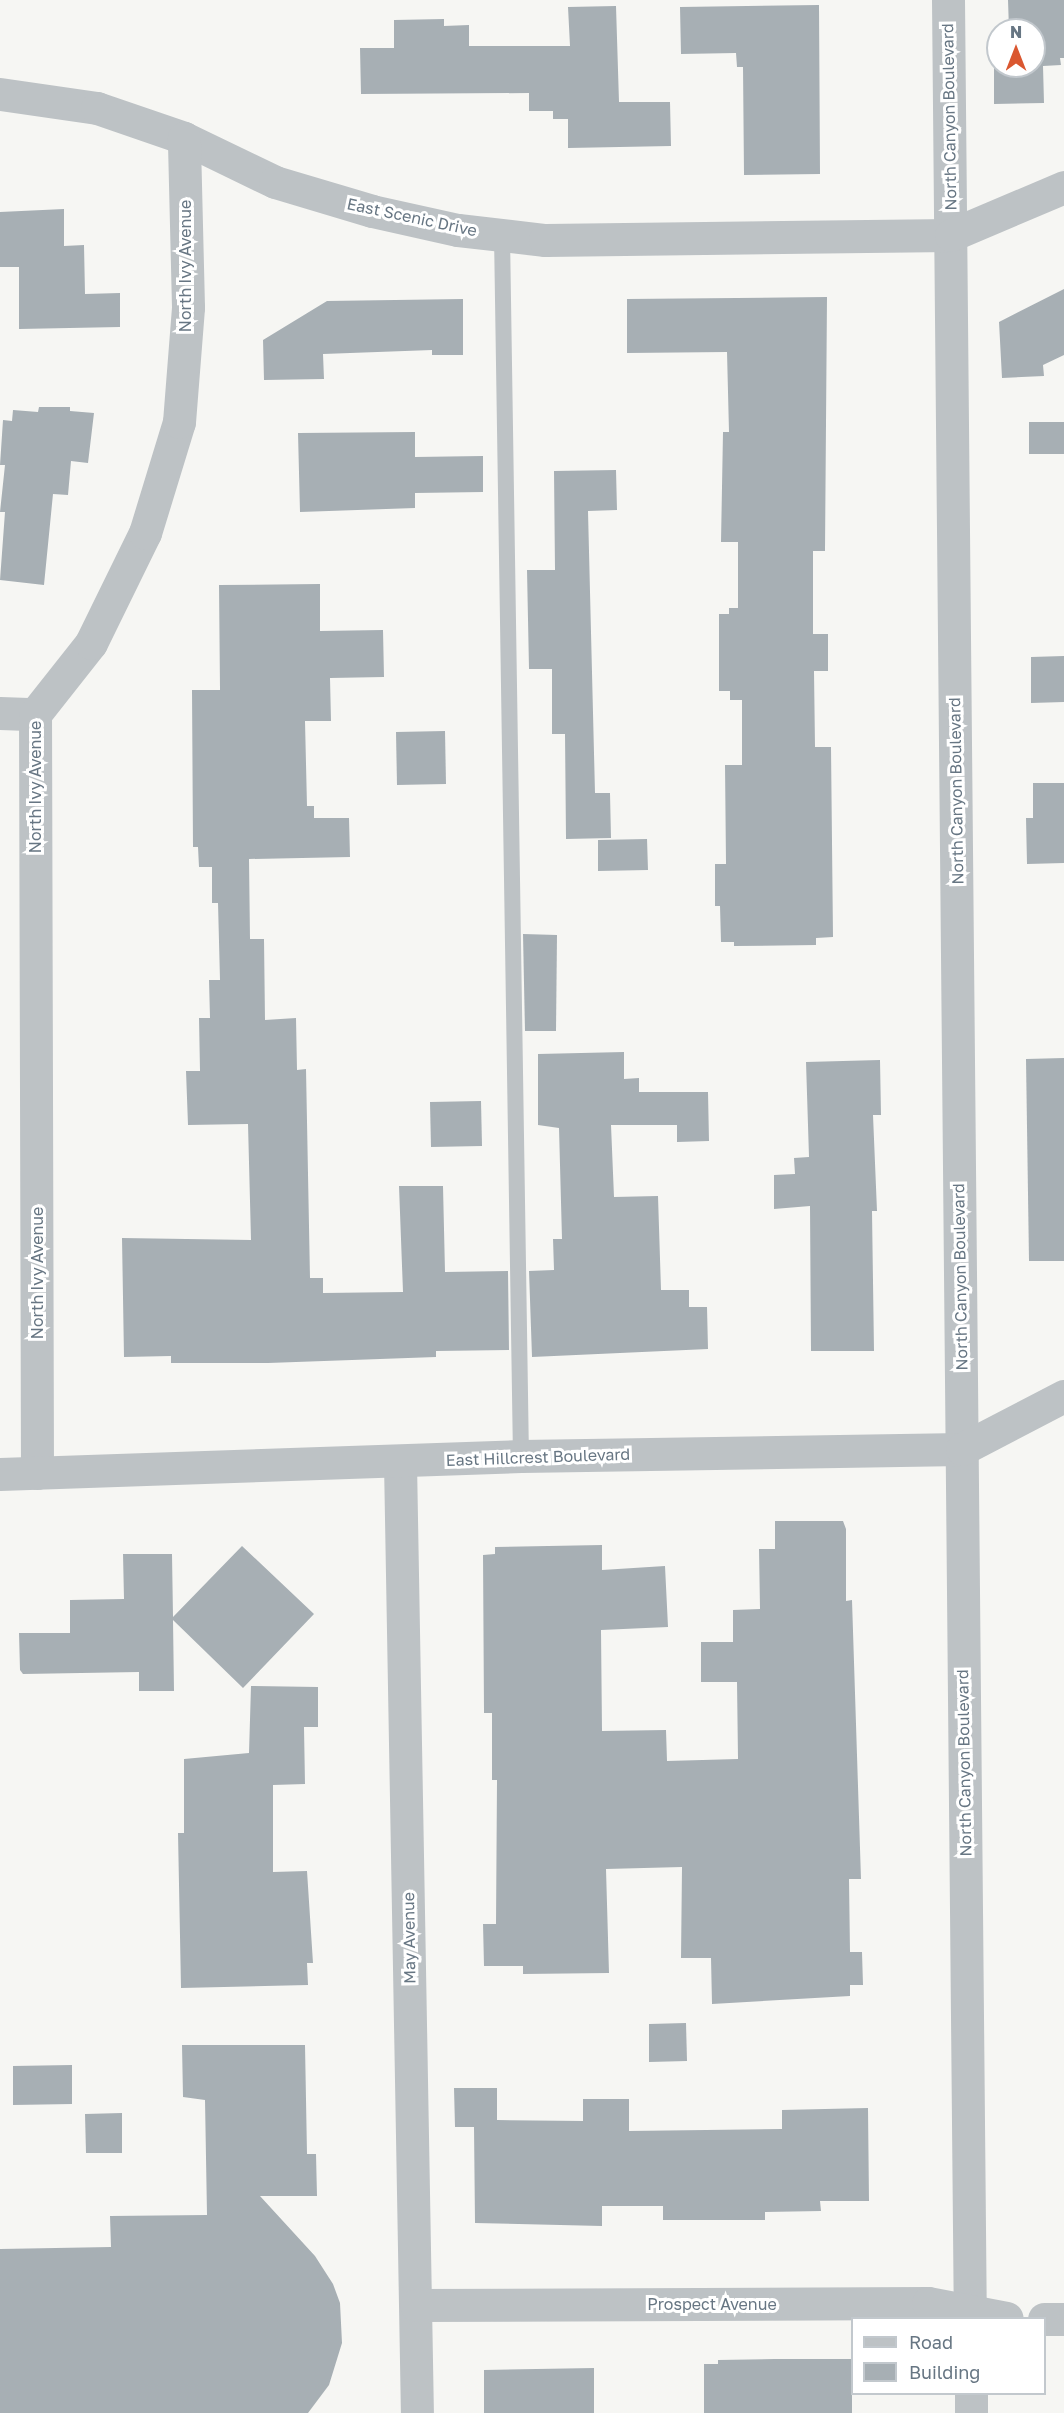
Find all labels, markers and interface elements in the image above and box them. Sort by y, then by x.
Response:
north arrow [986,18,1046,78]
text: N [1010,22,1022,42]
street label: North Canyon Boulevard [938,23,960,211]
street label: East Scenic Drive [345,194,479,240]
street label: North Ivy Avenue [175,200,195,332]
street label: North Canyon Boulevard [945,697,967,885]
street label: North Ivy Avenue [25,721,45,853]
street label: North Canyon Boulevard [949,1183,971,1371]
street label: North Ivy Avenue [27,1207,47,1339]
street label: East Hillcrest Boulevard [446,1444,630,1470]
street label: North Canyon Boulevard [953,1669,975,1857]
street label: May Avenue [399,1892,419,1984]
street label: Prospect Avenue [647,2294,777,2314]
legend [851,2317,1046,2395]
text: Road [909,2331,953,2353]
text: Building [909,2361,980,2383]

